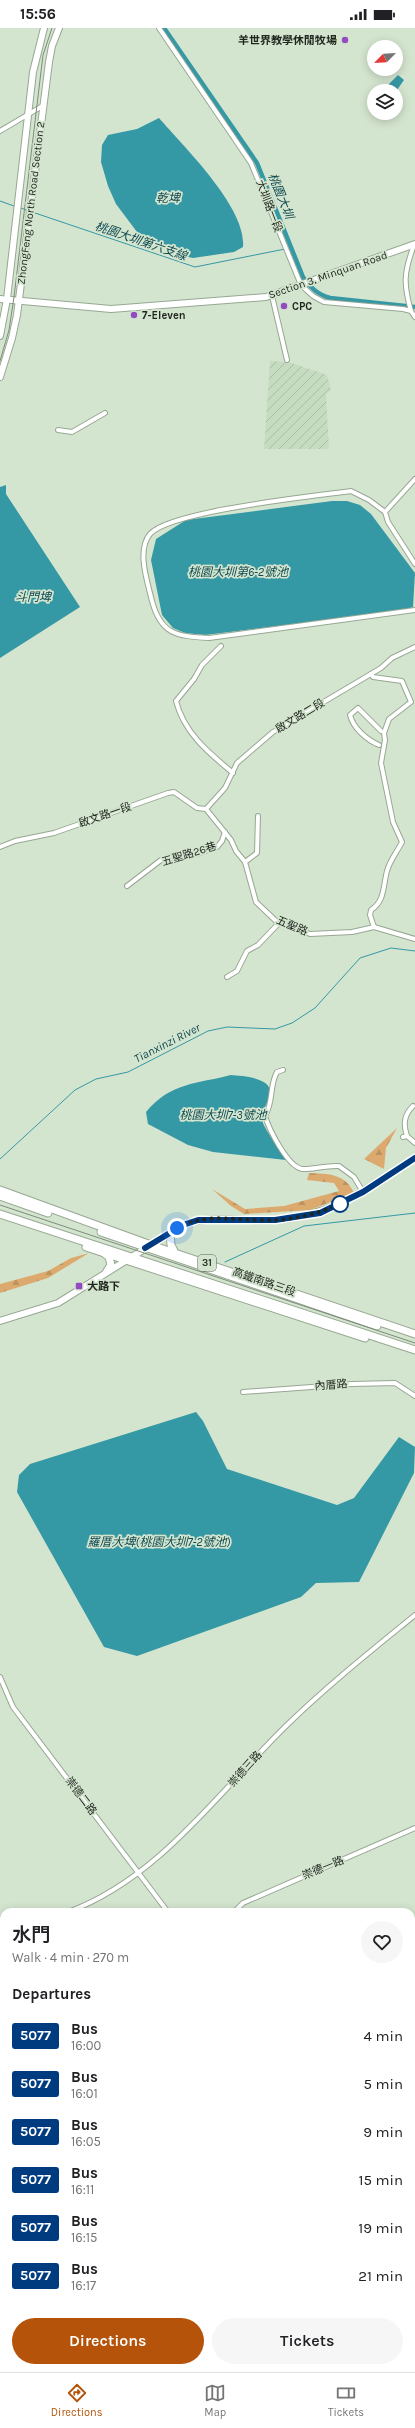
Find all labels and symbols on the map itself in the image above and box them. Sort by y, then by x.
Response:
place label: 羊世界教學休閒牧場 [238,34,337,47]
marker: 羊世界教學休閒牧場 [340,35,350,45]
north arrow [367,40,403,76]
street label: ZhongFeng North Road Section 2 [15,121,47,285]
water label: 桃園大圳 [266,171,297,223]
street label: 大圳路一段 [253,178,285,234]
water label: 乾埤 [156,191,182,205]
water label: 桃園大圳第六支線 [93,219,191,264]
street label: Section 3, Minquan Road [267,249,389,301]
place label: CPC [292,300,312,313]
marker: CPC [279,301,289,311]
place label: 7-Eleven [142,309,186,322]
marker: 7-Eleven [129,310,139,320]
water label: 桃園大圳第6-2號池 [188,565,290,579]
water label: 斗門埤 [15,590,53,604]
street label: 啟文路二段 [273,696,327,736]
street label: 啟文路一段 [77,800,133,830]
street label: 五聖路26巷 [160,839,218,869]
street label: 五聖路 [274,914,310,938]
water label: Tianxinzi River [132,1020,203,1066]
water label: 桃園大圳7-3號池 [179,1108,269,1122]
unlabelled marker [331,1195,349,1213]
your location [167,1218,187,1238]
road number: 31 [198,1255,216,1271]
street label: 高鐵南路三段 [231,1265,297,1299]
place label: 大路下 [87,1280,120,1293]
marker: 大路下 [74,1281,84,1291]
street label: 內厝路 [314,1377,348,1393]
water label: 羅厝大埤(桃園大圳7-2號池) [88,1535,231,1549]
street label: 崇德三路 [225,1748,265,1790]
street label: 崇德二路 [63,1775,99,1817]
street label: 崇德一路 [300,1854,346,1882]

